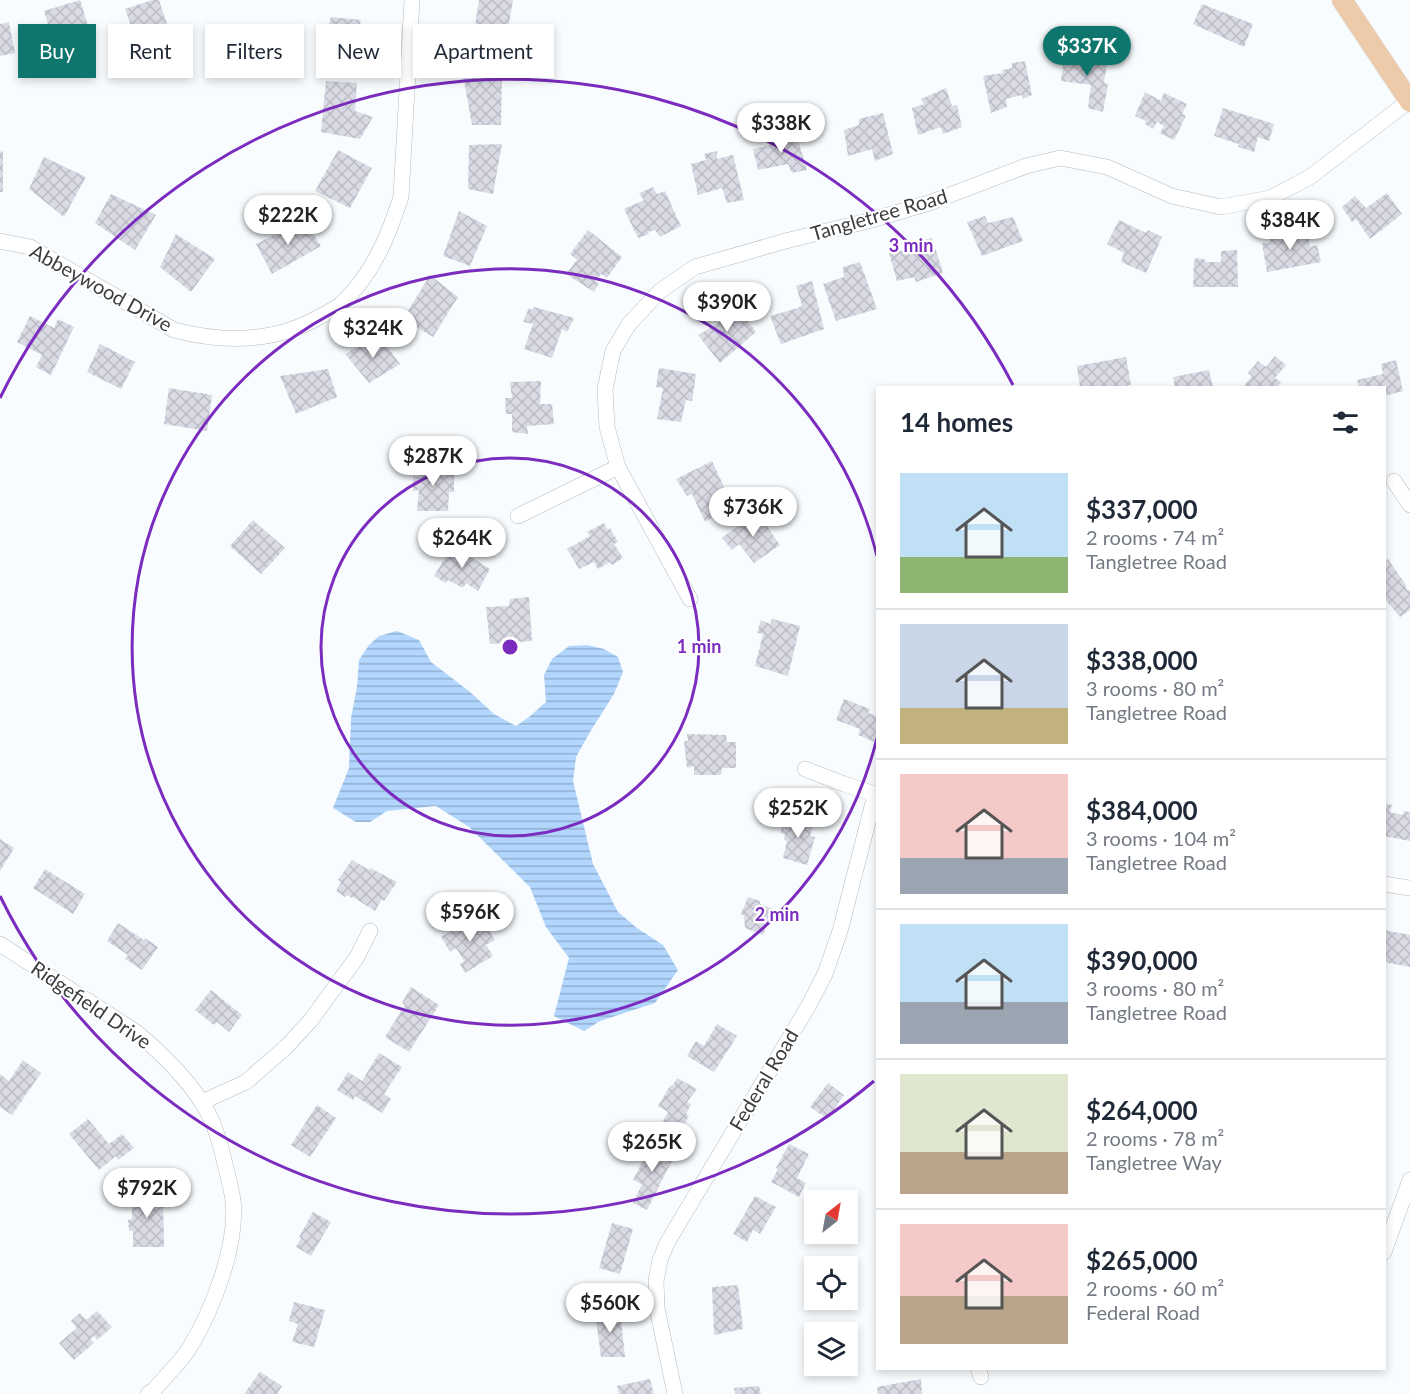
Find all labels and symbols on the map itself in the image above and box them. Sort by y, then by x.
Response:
pin: $337K [1045,26,1129,77]
pin: $338K [739,103,823,154]
street label: Tangletree Road [808,183,950,245]
pin: $222K [246,195,330,246]
pin: $384K [1248,200,1332,251]
text: 3 min [889,234,933,256]
street label: Abbeywood Drive [26,238,177,336]
pin: $390K [685,282,769,333]
pin: $324K [331,308,415,359]
pin: $287K [391,436,475,487]
pin: $736K [711,487,795,538]
pin: $264K [420,518,504,569]
text: 1 min [677,635,721,657]
centre of rings [500,637,520,657]
pin: $252K [756,788,840,839]
pin: $596K [428,892,512,943]
text: 2 min [755,903,799,925]
street label: Ridgefield Drive [27,955,156,1053]
street label: Federal Road [723,1024,803,1135]
pin: $265K [610,1122,694,1173]
pin: $792K [105,1168,189,1219]
north arrow [804,1190,858,1244]
pin: $560K [568,1283,652,1334]

